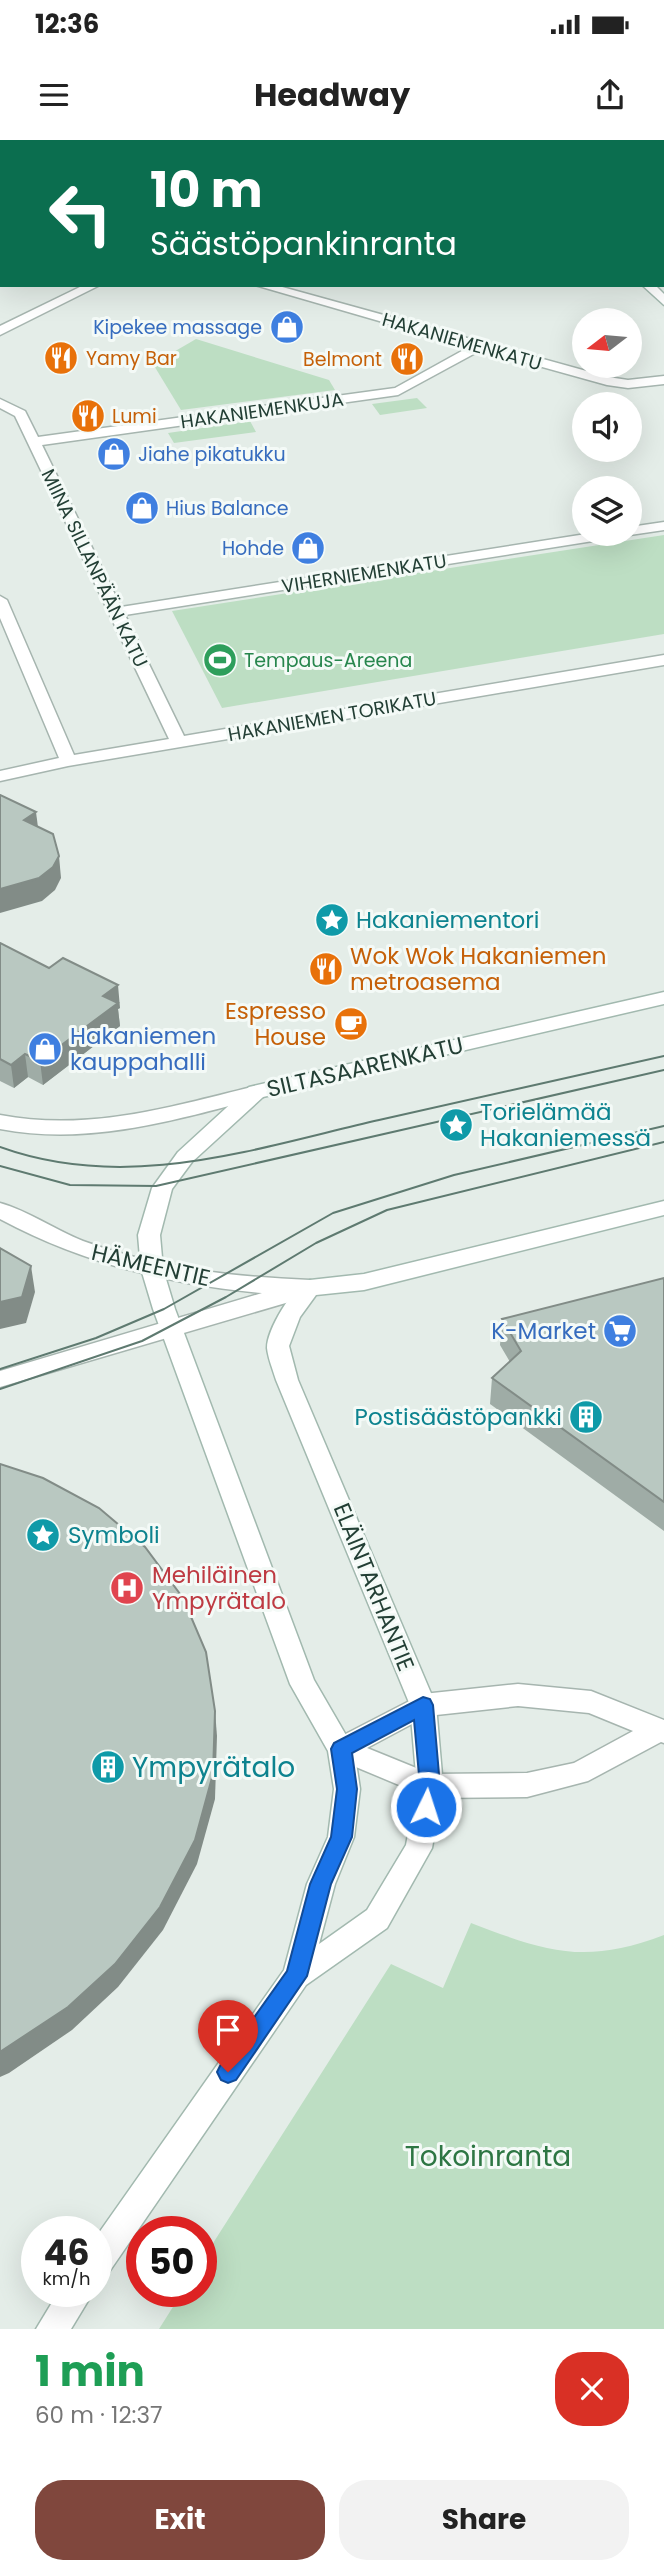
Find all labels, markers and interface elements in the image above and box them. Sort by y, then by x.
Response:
text: 12:36 [35,6,99,42]
text: Headway [254,72,410,117]
icon: menu [35,76,73,114]
icon: share [591,76,629,114]
text: 10 m [150,156,263,224]
icon: left [35,168,126,259]
text: Säästöpankinranta [150,221,457,266]
street label: HAKANIEMENKATU [379,306,545,377]
shop icon: Kipekee massage [268,308,306,346]
north arrow [572,308,642,378]
map controls [572,308,642,546]
place label: Kipekee massage [93,314,262,341]
restaurant icon: Yamy Bar [42,339,80,377]
restaurant icon: Belmont [388,340,426,378]
place label: Yamy Bar [86,345,177,372]
place label: Belmont [303,346,382,373]
street label: HAKANIEMENKUJA [179,386,346,435]
button: sound [572,392,642,462]
restaurant icon: Lumi [69,397,107,435]
place label: Lumi [112,403,157,430]
shop icon: Jiahe pikatukku [95,435,133,473]
place label: Jiahe pikatukku [138,441,286,468]
street label: MIINA SILLANPÄÄN KATU [35,464,154,672]
button: layers [572,476,642,546]
shop icon: Hius Balance [123,489,161,527]
place label: Hius Balance [166,495,288,522]
shop icon: Hohde [289,529,327,567]
place label: Hohde [222,535,284,562]
street label: VIHERNIEMENKATU [280,547,448,600]
sports icon: Tempaus-Areena [201,641,239,679]
place label: Tempaus-Areena [244,647,412,674]
street label: HAKANIEMEN TORIKATU [226,685,438,748]
place icon: Hakaniementori [313,901,351,939]
place label: Hakaniementori [356,904,540,936]
place label: Wok Wok Hakaniemen metroasema [350,940,606,998]
restaurant icon: Wok Wok Hakaniemen metroasema [307,950,345,988]
place label: Espresso House [225,995,326,1053]
cafe icon: Espresso House [332,1005,370,1043]
place label: Hakaniemen kauppahalli [70,1020,216,1078]
street label: SILTASAARENKATU [264,1029,466,1105]
shop icon: Hakaniemen kauppahalli [26,1030,64,1068]
place label: Torielämää Hakaniemessä [480,1096,651,1154]
place icon: Torielämää Hakaniemessä [437,1106,475,1144]
street label: HÄMEENTIE [89,1236,213,1294]
supermarket icon: K-Market [601,1312,639,1350]
place label: K-Market [491,1315,596,1347]
building icon: Postisäästöpankki [567,1398,605,1436]
place label: Postisäästöpankki [355,1401,562,1433]
street label: ELÄINTARHANTIE [326,1498,422,1676]
place icon: Symboli [24,1516,62,1554]
place label: Symboli [68,1519,160,1551]
place label: Mehiläinen Ympyrätalo [152,1559,286,1617]
hospital icon: Mehiläinen Ympyrätalo [108,1569,146,1607]
building icon: Ympyrätalo [89,1748,127,1786]
place label: Ympyrätalo [132,1748,295,1787]
position arrow [389,1770,463,1844]
pin [198,2000,258,2072]
icon: arrive [209,2011,247,2049]
park label: Tokoinranta [405,2137,571,2176]
speed limit sign: 50 [126,2216,217,2307]
text: 46 [44,2228,90,2277]
text: km/h [43,2266,90,2291]
text: 1 min [35,2342,145,2401]
button: close [555,2352,629,2426]
text: 60 m · 12:37 [35,2399,163,2431]
button: Exit [35,2480,325,2560]
button: Share [339,2480,629,2560]

